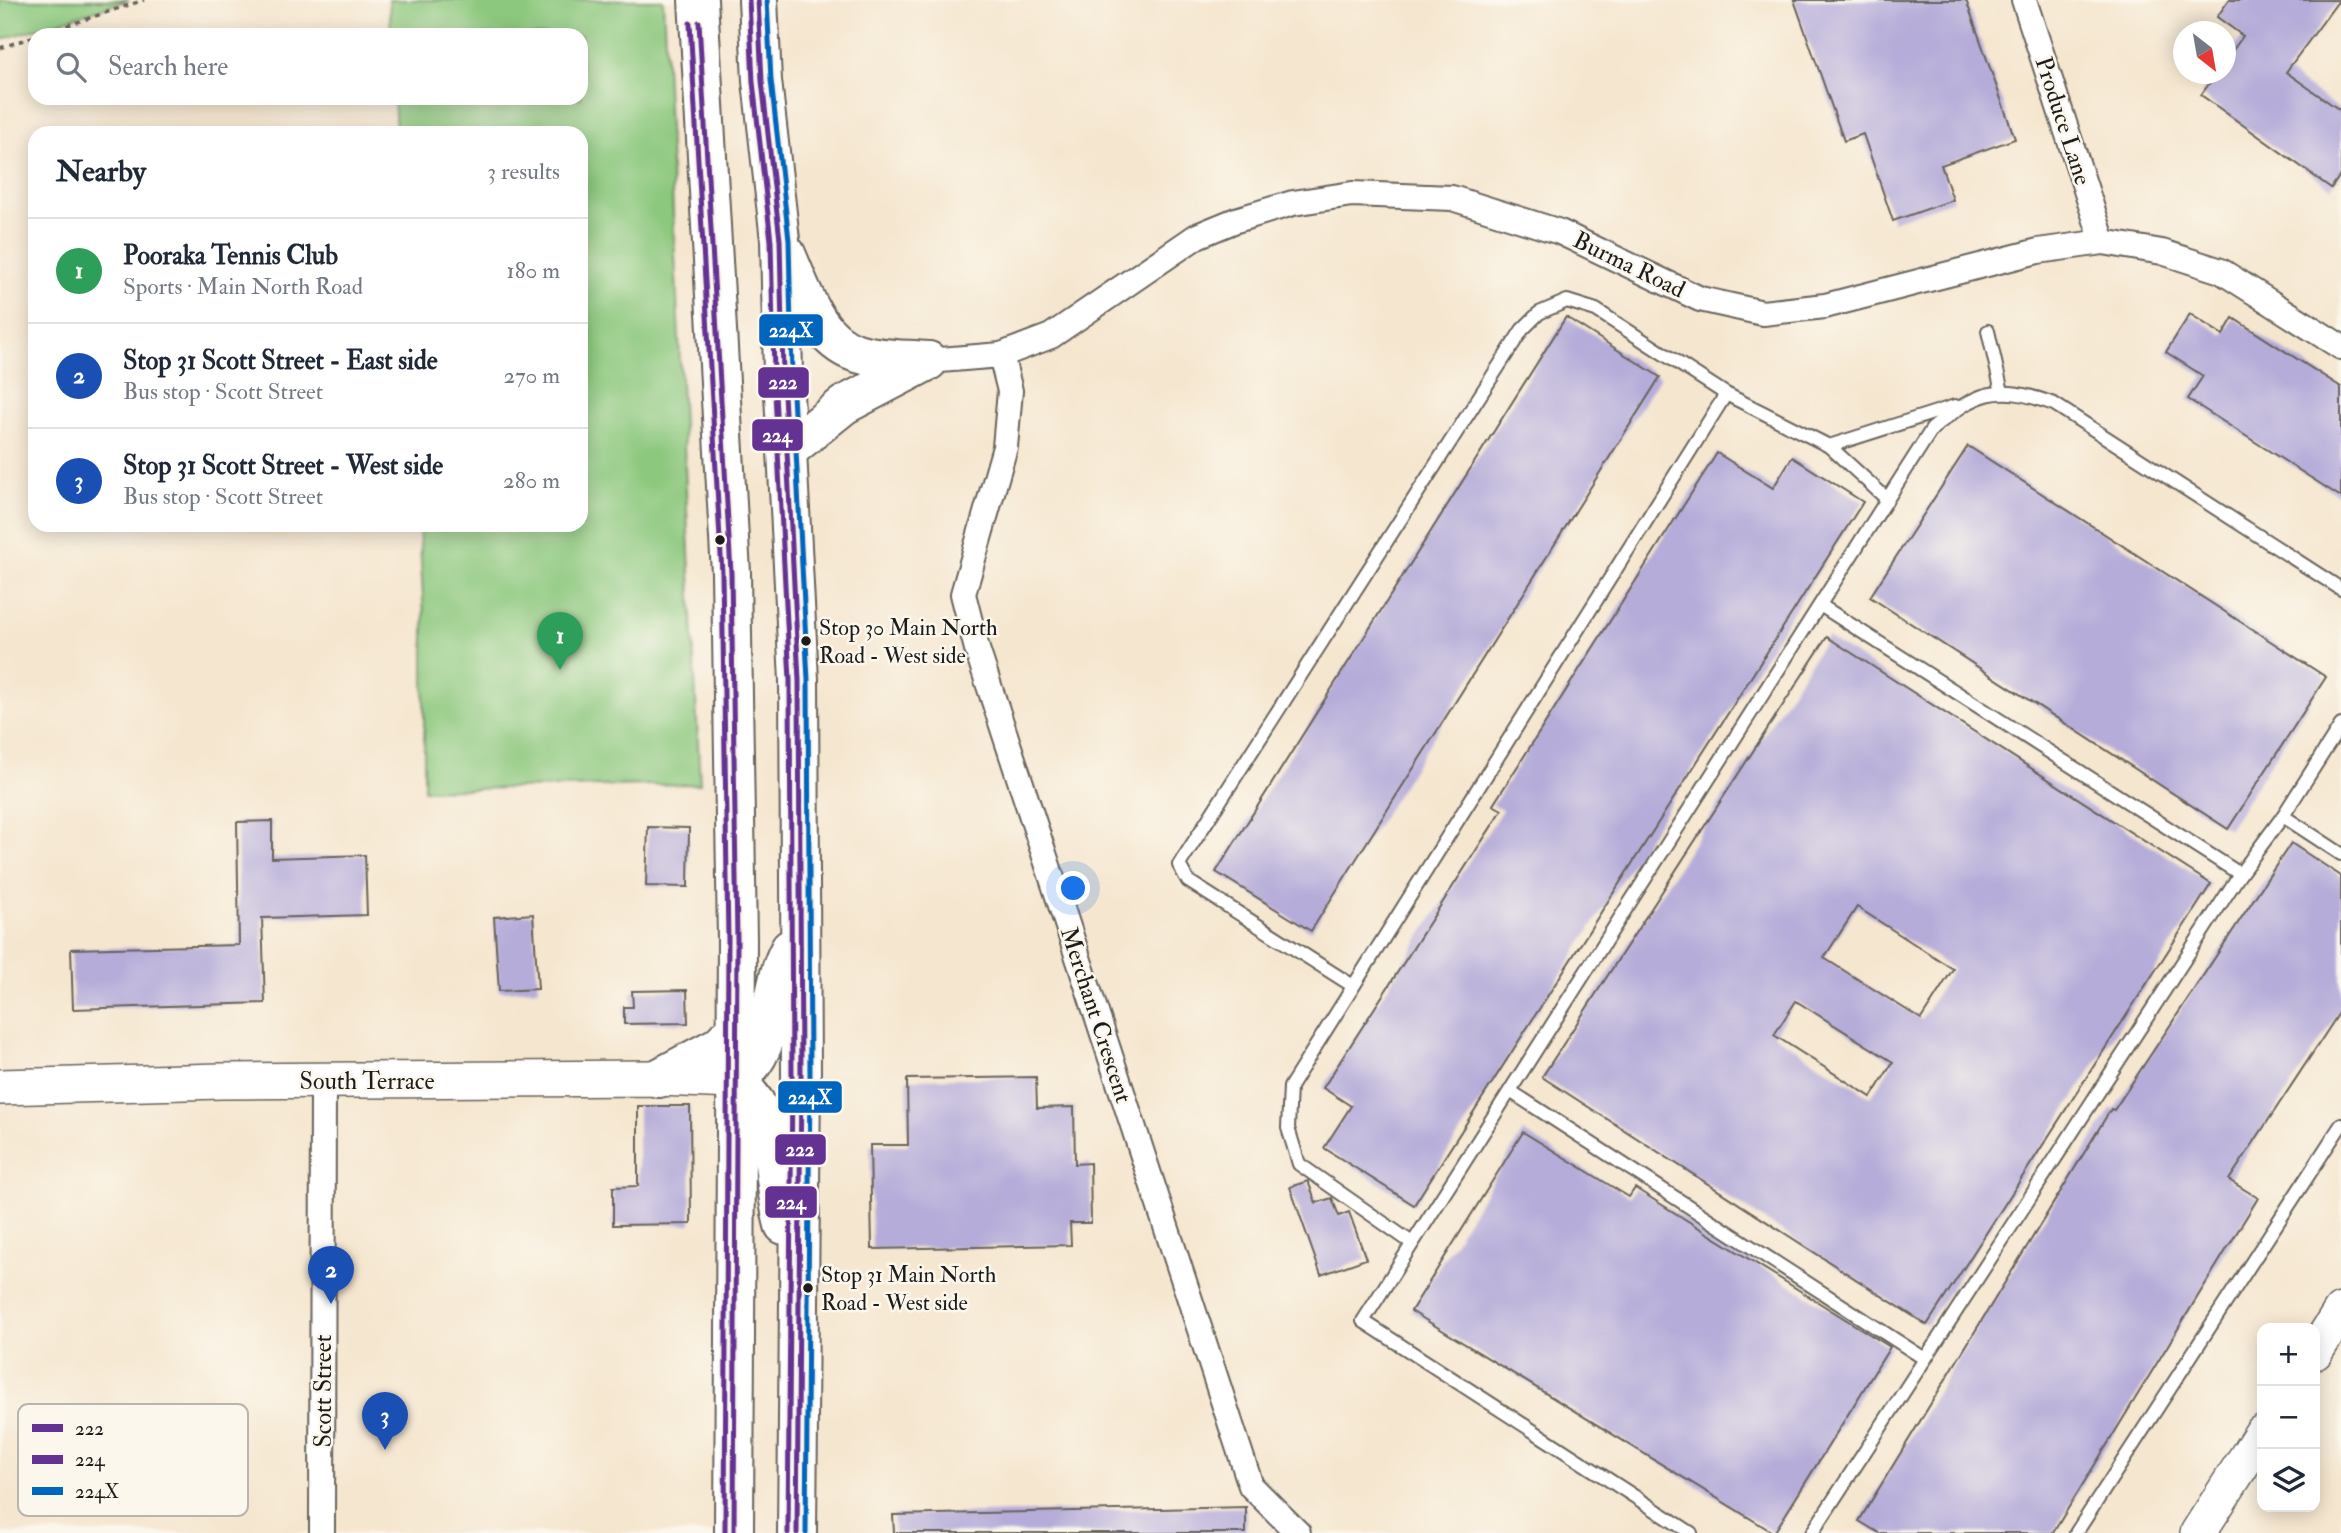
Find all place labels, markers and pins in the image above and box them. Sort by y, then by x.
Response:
unlabelled marker [713,533,727,547]
pin: 1 [537,612,583,670]
place label: Stop 30 Main North Road - West side [819,614,998,670]
marker: Stop 30 Main North Road - West side [799,634,813,648]
pin: 2 [308,1246,354,1304]
place label: Stop 31 Main North Road - West side [821,1261,997,1317]
marker: Stop 31 Main North Road - West side [801,1281,815,1295]
pin: 3 [362,1392,408,1450]

